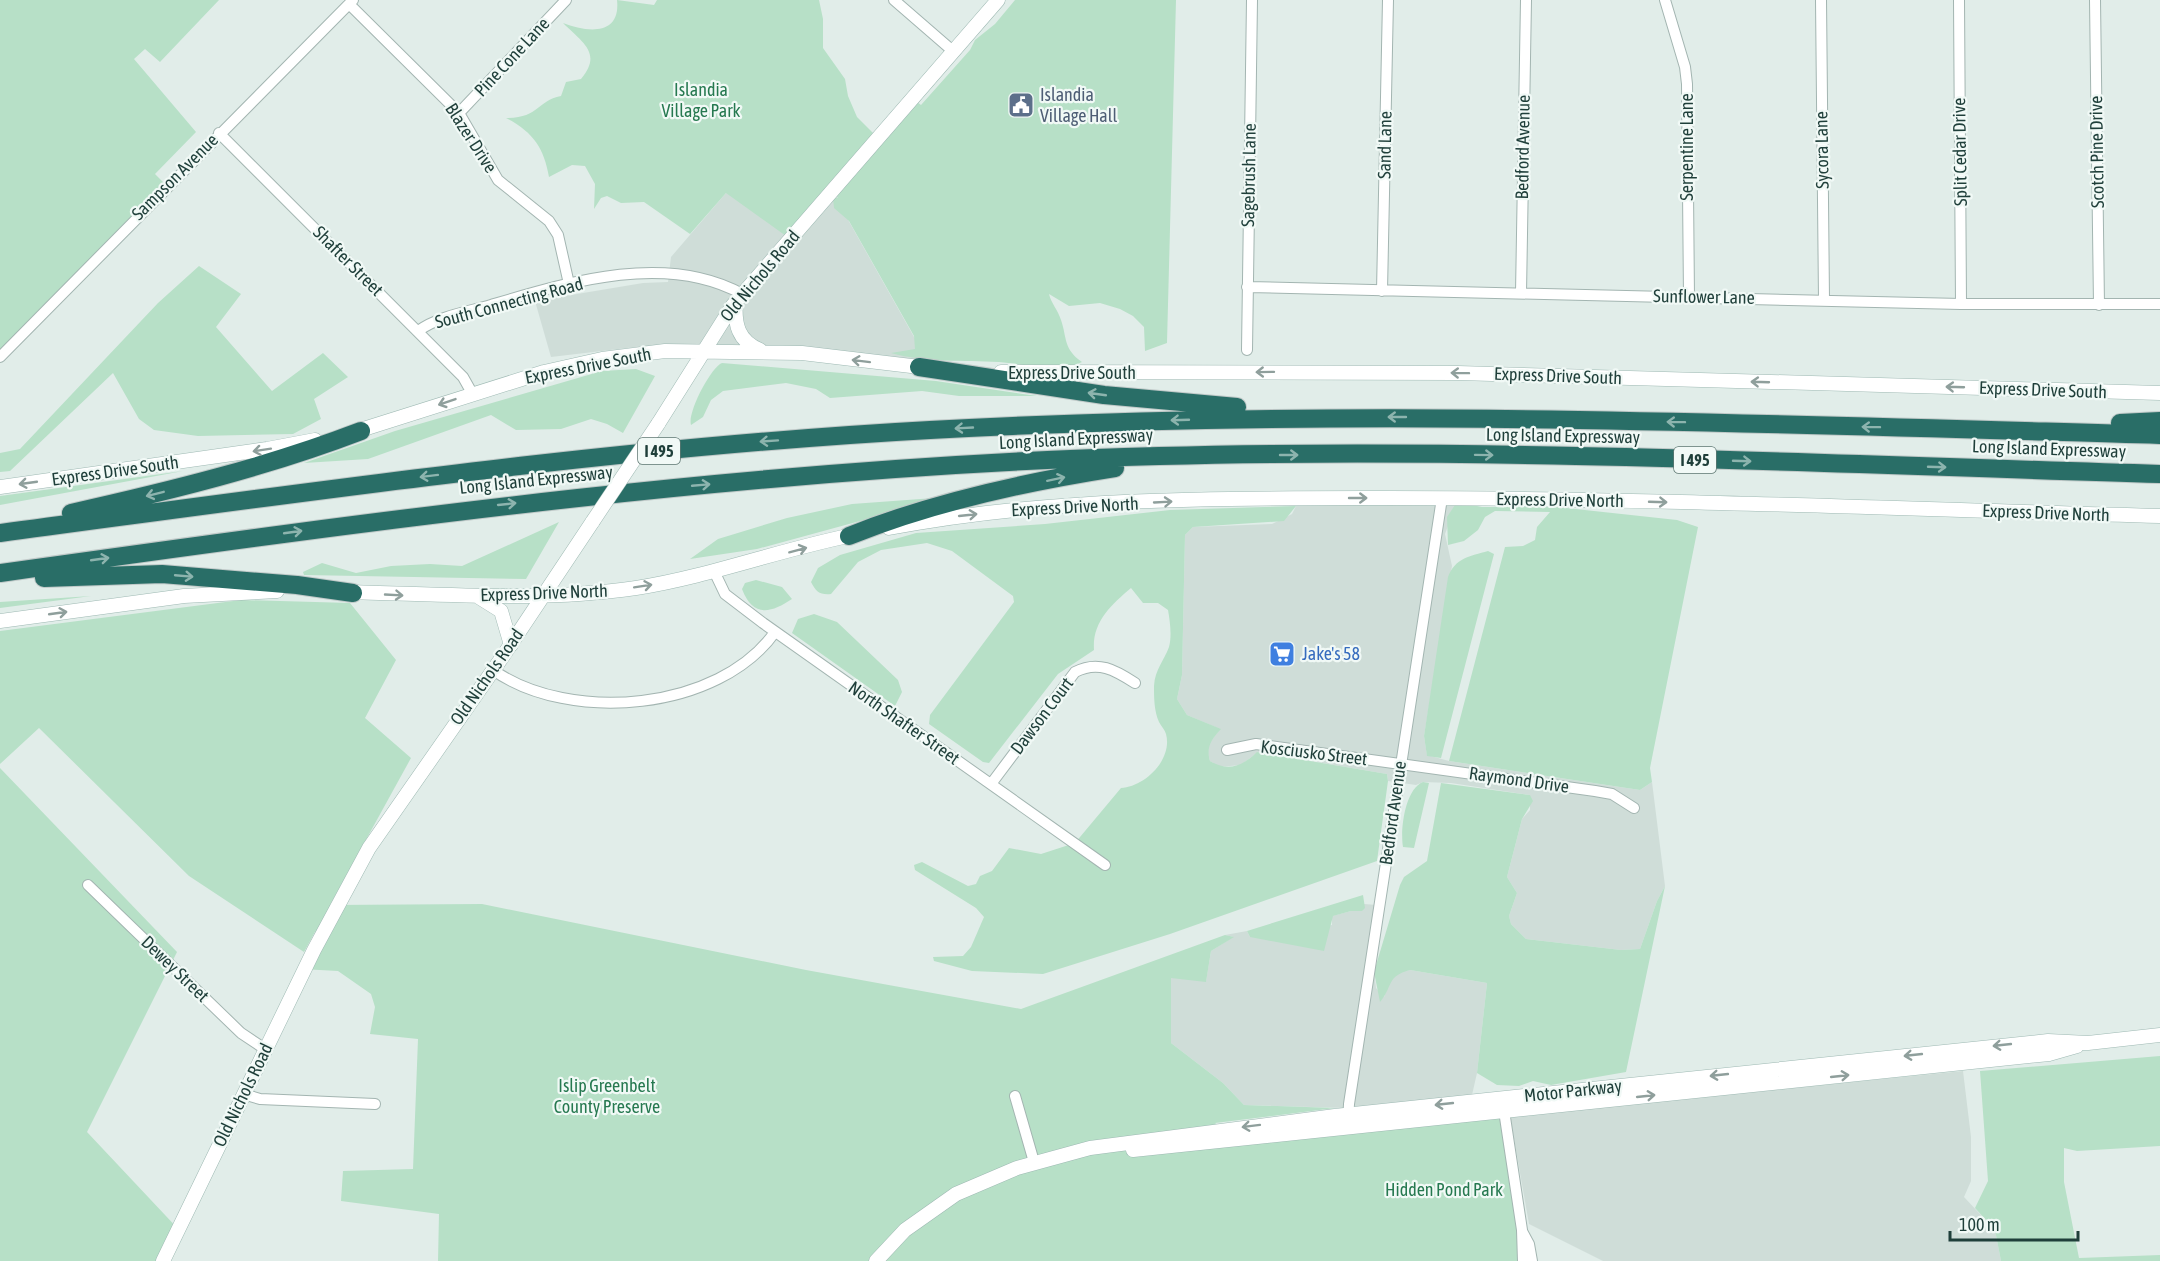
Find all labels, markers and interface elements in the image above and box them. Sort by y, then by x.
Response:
street label: Pine Cone Lane [470,13,553,100]
park label: Islandia Village Park [662,79,741,121]
place label: Islandia Village Hall [1040,84,1117,126]
public building icon: Islandia Village Hall [1006,90,1036,120]
street label: Serpentine Lane [1676,93,1697,201]
street label: Bedford Avenue [1511,94,1534,200]
street label: Scotch Pine Drive [2085,96,2108,208]
street label: Split Cedar Drive [1948,98,1971,206]
street label: Blazer Drive [441,99,502,177]
street label: Sand Lane [1373,111,1396,179]
street label: Sycora Lane [1810,111,1833,189]
street label: Sagebrush Lane [1237,123,1260,227]
street label: Sampson Avenue [127,129,222,224]
street label: Shafter Street [309,221,388,300]
street label: Old Nichols Road [715,226,804,326]
street label: South Connecting Road [433,273,585,332]
street label: Sunflower Lane [1653,285,1755,308]
street label: Express Drive South [523,343,653,388]
one-way arrow [851,355,871,366]
street label: Express Drive South [1008,362,1136,383]
street label: Express Drive South [1494,363,1622,388]
one-way arrow [1255,366,1275,377]
one-way arrow [1450,367,1470,379]
one-way arrow [1750,376,1770,387]
street label: Express Drive South [1979,377,2107,402]
one-way arrow [1945,381,1965,393]
one-way arrow [1088,388,1108,399]
one-way arrow [438,397,457,408]
one-way arrow [1387,411,1407,423]
one-way arrow [1170,414,1190,425]
one-way arrow [1666,416,1686,428]
one-way arrow [1861,421,1881,433]
one-way arrow [954,423,974,434]
street label: Long Island Expressway [998,424,1154,453]
street label: Long Island Expressway [1486,424,1640,447]
street label: Long Island Expressway [1972,435,2126,462]
one-way arrow [760,436,780,447]
road number: I 495 [638,438,680,464]
one-way arrow [253,445,273,456]
road number: I 495 [1674,447,1716,473]
one-way arrow [1278,449,1298,461]
one-way arrow [1473,449,1493,461]
street label: Express Drive South [50,451,180,490]
one-way arrow [1731,456,1751,467]
street label: Long Island Expressway [458,461,614,498]
one-way arrow [1926,461,1946,473]
one-way arrow [420,471,439,482]
one-way arrow [1046,472,1065,484]
one-way arrow [18,478,38,489]
one-way arrow [690,479,710,490]
one-way arrow [146,488,165,500]
street label: Express Drive North [1496,488,1624,511]
one-way arrow [1347,492,1367,504]
street label: Express Drive North [1011,493,1139,520]
one-way arrow [1152,497,1172,508]
one-way arrow [1647,497,1667,508]
one-way arrow [496,498,516,509]
street label: Express Drive North [1982,500,2110,525]
one-way arrow [958,509,978,520]
one-way arrow [282,527,302,538]
one-way arrow [788,543,807,555]
one-way arrow [89,554,109,565]
one-way arrow [174,571,194,582]
street label: Express Drive North [480,580,608,605]
one-way arrow [633,581,653,592]
one-way arrow [384,589,404,600]
one-way arrow [48,608,67,619]
street label: Old Nichols Road [446,625,528,729]
supermarket icon: Jake's 58 [1267,639,1297,669]
place label: Jake's 58 [1302,643,1360,664]
street label: Dawson Court [1006,673,1077,758]
street label: North Shafter Street [845,677,964,769]
street label: Kosciusko Street [1260,736,1368,769]
street label: Bedford Avenue [1375,760,1410,866]
street label: Raymond Drive [1468,762,1570,797]
street label: Dewey Street [137,931,214,1006]
street label: Old Nichols Road [208,1040,277,1150]
one-way arrow [1993,1040,2013,1051]
one-way arrow [1903,1050,1923,1061]
one-way arrow [1710,1070,1729,1081]
one-way arrow [1829,1070,1849,1081]
park label: Islip Greenbelt County Preserve [554,1075,660,1117]
street label: Motor Parkway [1523,1075,1623,1106]
one-way arrow [1635,1090,1655,1101]
one-way arrow [1435,1099,1455,1110]
one-way arrow [1241,1121,1261,1132]
park label: Hidden Pond Park [1385,1179,1503,1200]
scale bar [1950,1204,2078,1242]
text: 100 m [1959,1214,2000,1235]

